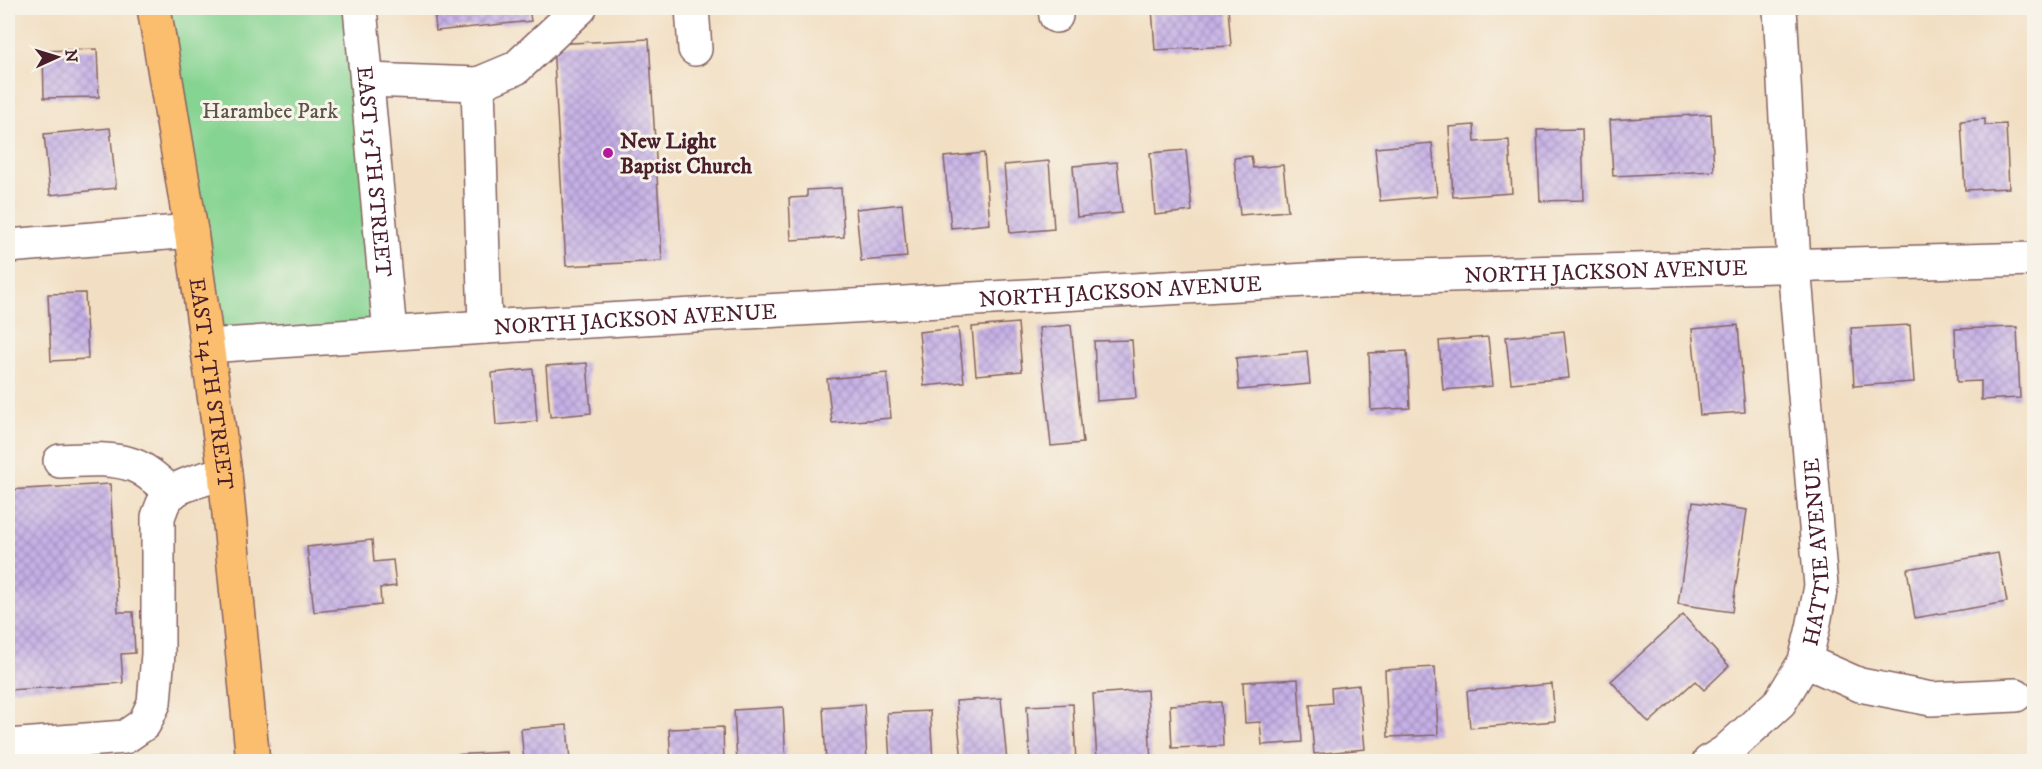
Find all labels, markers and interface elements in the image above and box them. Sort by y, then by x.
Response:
north arrow [27,27,87,87]
text: N [61,49,81,63]
street label: EAST 15TH STREET [350,65,397,279]
park label: Harambee Park [202,98,338,125]
place label: New Light Baptist Church [620,128,752,180]
marker: New Light Baptist Church [601,146,615,160]
street label: NORTH JACKSON AVENUE [1464,255,1748,290]
street label: NORTH JACKSON AVENUE [978,271,1263,314]
street label: EAST 14TH STREET [183,276,239,491]
street label: NORTH JACKSON AVENUE [493,298,777,341]
street label: HATTIE AVENUE [1797,457,1837,649]

